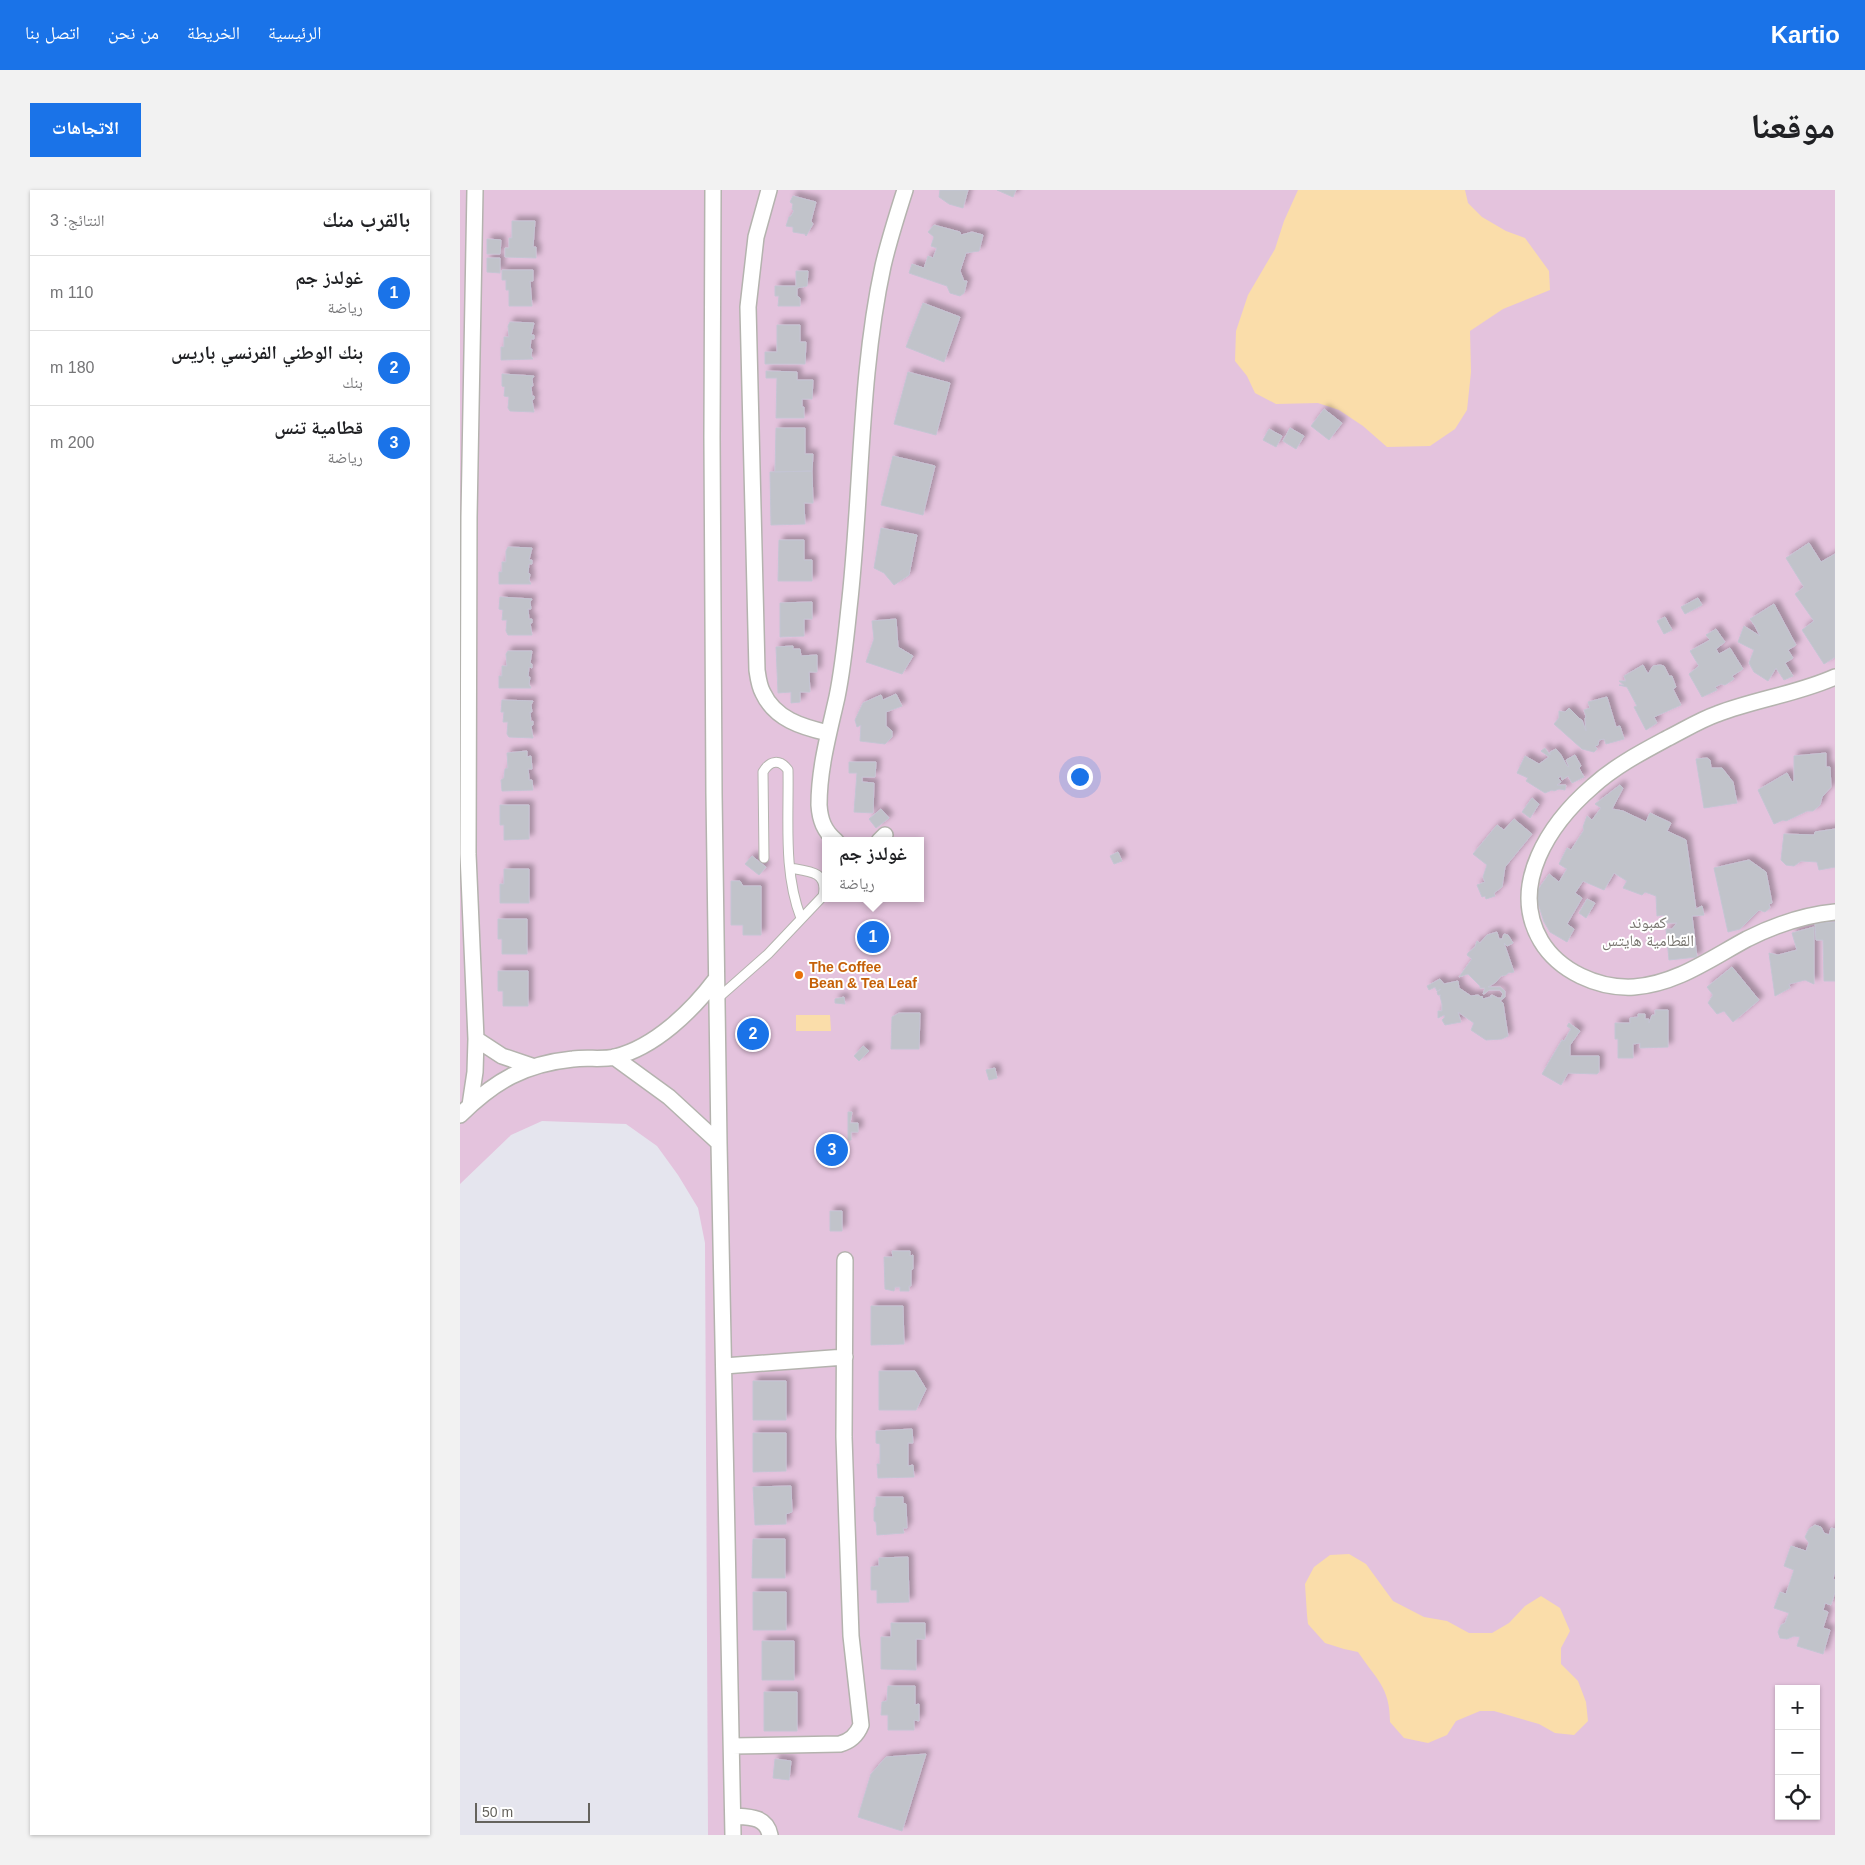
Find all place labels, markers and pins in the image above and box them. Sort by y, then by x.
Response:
pin: 1 [857,918,889,956]
place label: The Coffee Bean & Tea Leaf [809,959,917,991]
marker: The Coffee Bean & Tea Leaf [793,969,805,981]
pin: 2 [737,1015,769,1053]
pin: 3 [816,1131,848,1169]

